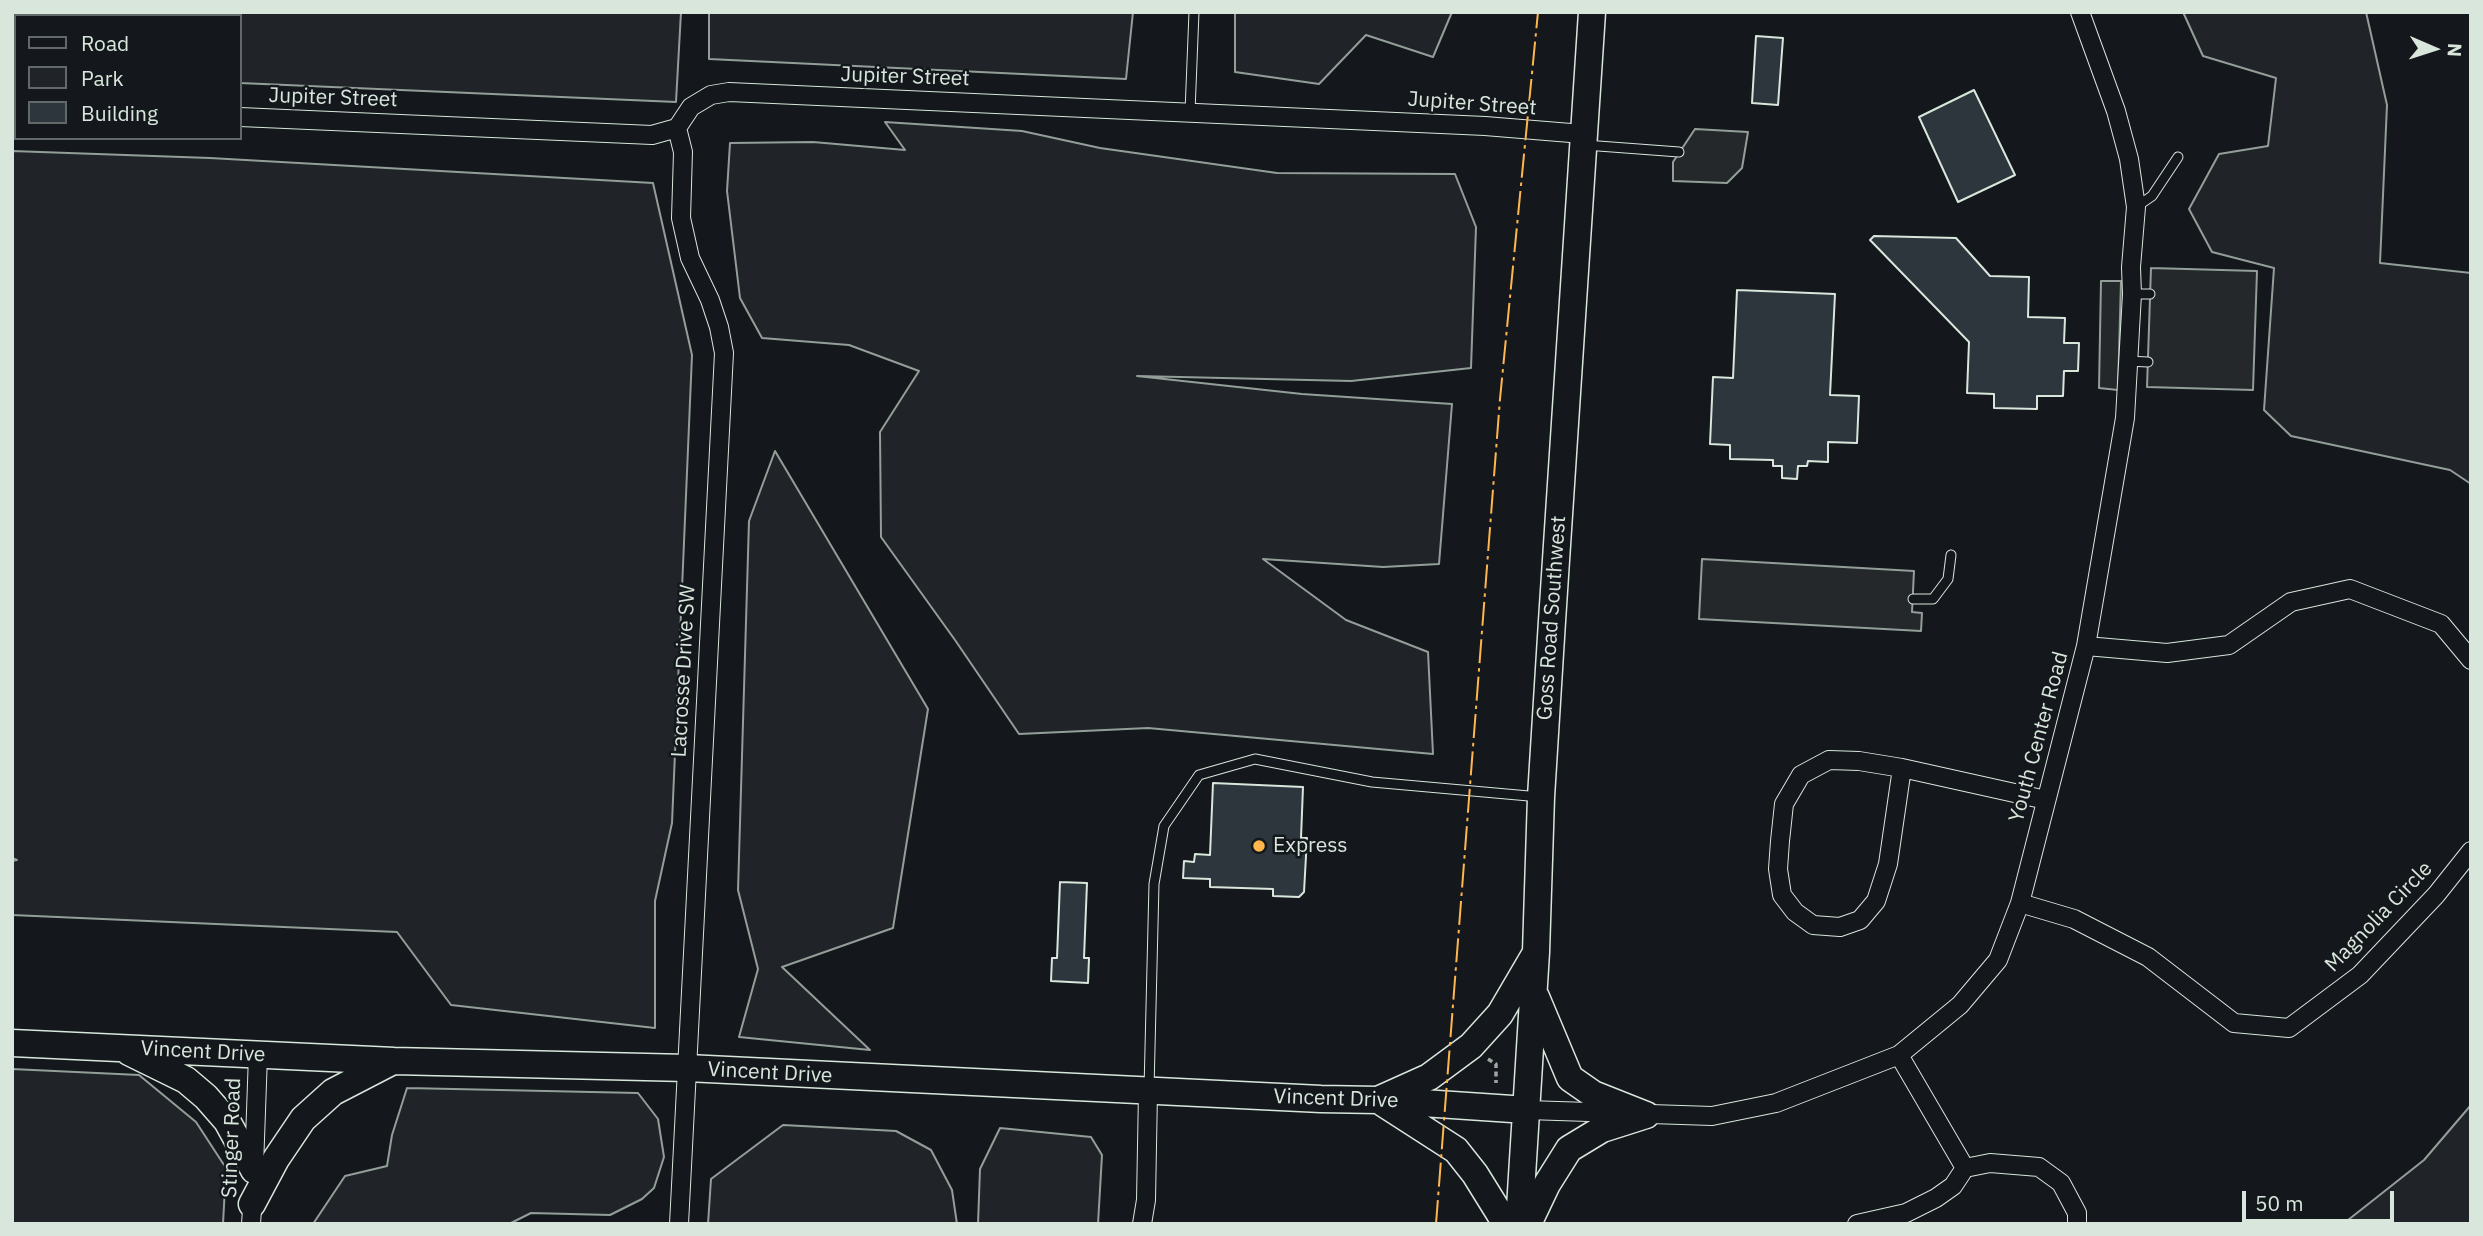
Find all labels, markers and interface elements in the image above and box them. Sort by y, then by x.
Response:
legend [14,14,242,140]
north arrow [2399,14,2469,84]
text: Road [81,29,129,57]
text: N [2443,43,2467,58]
street label: Jupiter Street [840,62,970,92]
text: Park [81,64,124,92]
street label: Jupiter Street [268,83,398,113]
street label: Jupiter Street [1407,87,1537,121]
text: Building [81,99,158,127]
street label: Goss Road Southwest [1532,515,1572,721]
street label: Lacrosse Drive SW [667,584,701,758]
street label: Youth Center Road [2004,649,2074,825]
place label: Express [1273,833,1348,859]
marker: Express [1251,838,1267,854]
street label: Magnolia Circle [2320,857,2438,977]
street label: Vincent Drive [140,1036,266,1068]
street label: Vincent Drive [707,1057,833,1089]
street label: Stinger Road [217,1078,247,1198]
street label: Vincent Drive [1273,1084,1399,1114]
scale bar [2245,1176,2397,1220]
text: 50 m [2255,1189,2304,1217]

